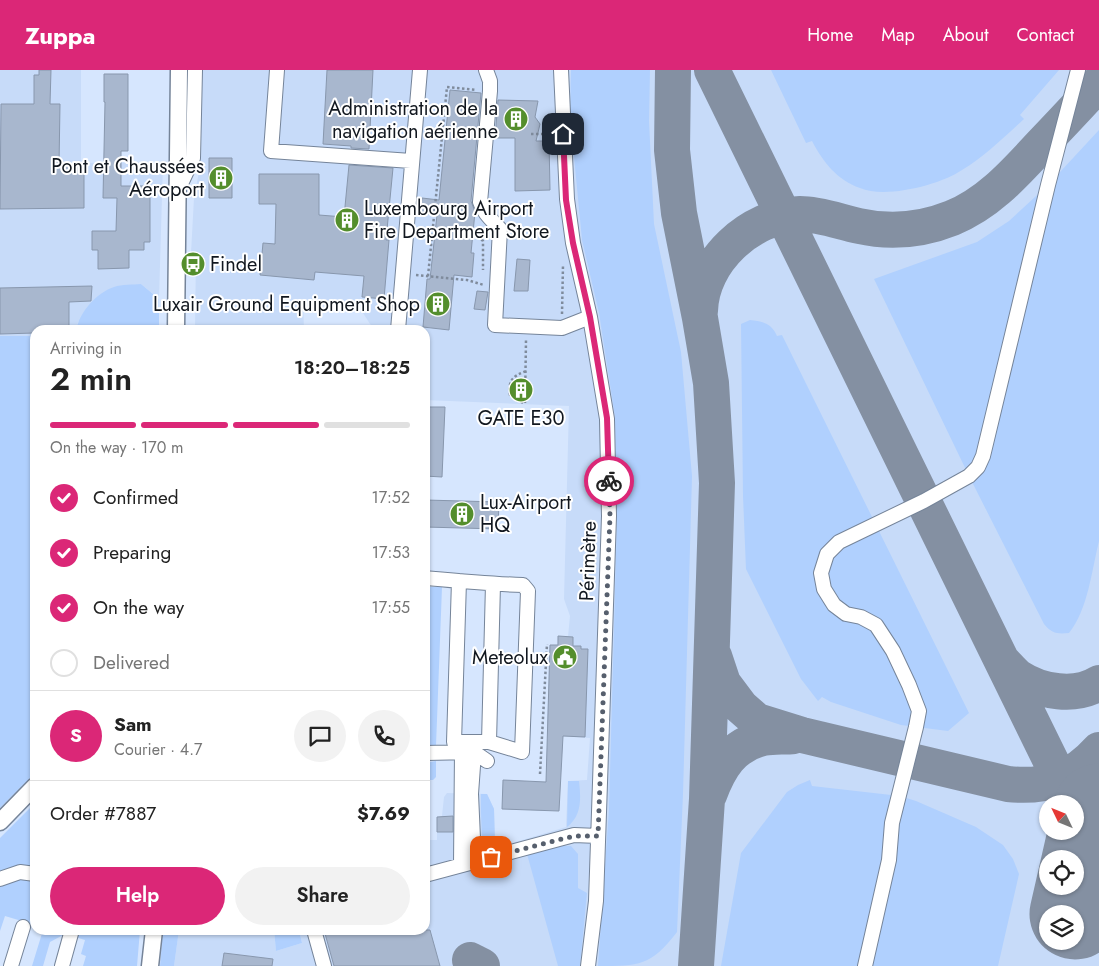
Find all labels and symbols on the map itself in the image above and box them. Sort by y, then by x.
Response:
place label: Administration de la navigation aérienne [328,94,498,146]
building icon: Administration de la navigation aérienne [503,106,529,132]
pin [542,113,584,155]
place label: Pont et Chaussées Aéroport [51,152,204,204]
building icon: Pont et Chaussées Aéroport [208,165,234,191]
place label: Luxembourg Airport Fire Department Store [364,194,549,246]
building icon: Luxembourg Airport Fire Department Store [334,207,360,233]
place label: Findel [210,250,262,279]
bus stop icon: Findel [180,251,206,277]
place label: Luxair Ground Equipment Shop [153,290,420,319]
building icon: Luxair Ground Equipment Shop [425,291,451,317]
building icon: GATE E30 [508,377,534,403]
place label: GATE E30 [478,404,564,433]
courier [584,456,634,506]
place label: Lux-Airport HQ [480,488,571,540]
building icon: Lux-Airport HQ [449,501,475,527]
street label: Périmètre [572,520,604,602]
place label: Meteolux [472,643,549,672]
public building icon: Meteolux [552,644,578,670]
north arrow [1039,795,1084,840]
pin [470,836,512,878]

